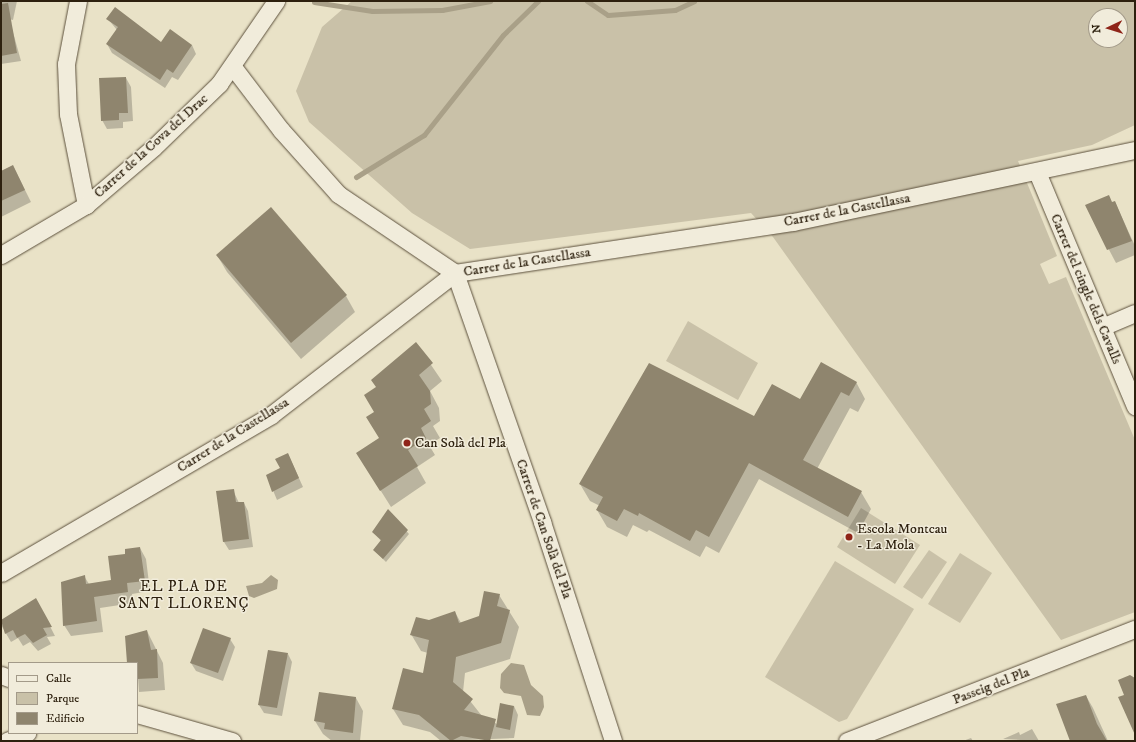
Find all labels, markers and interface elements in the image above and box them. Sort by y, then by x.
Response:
north arrow [1088,8,1128,48]
text: N [1090,24,1104,34]
street label: Carrer de la Cova del Drac [91,90,211,202]
street label: Carrer de la Castellassa [782,189,912,231]
street label: Carrer del cingle dels Cavalls [1047,211,1125,367]
street label: Carrer de la Castellassa [462,244,592,280]
street label: Carrer de la Castellassa [174,394,292,476]
place label: Can Solà del Pla [415,435,506,451]
marker: Can Solà del Pla [402,438,412,448]
street label: Carrer de Can Solà del Pla [512,457,576,601]
place label: Escola Montcau - La Mola [857,521,947,554]
marker: Escola Montcau - La Mola [844,532,854,542]
district label: EL PLA DE SANT LLORENÇ [118,577,250,612]
legend [8,662,138,734]
street label: Passeig del Pla [950,664,1032,708]
text: Calle [46,671,71,686]
text: Parque [46,691,79,706]
text: Edificio [46,711,84,726]

